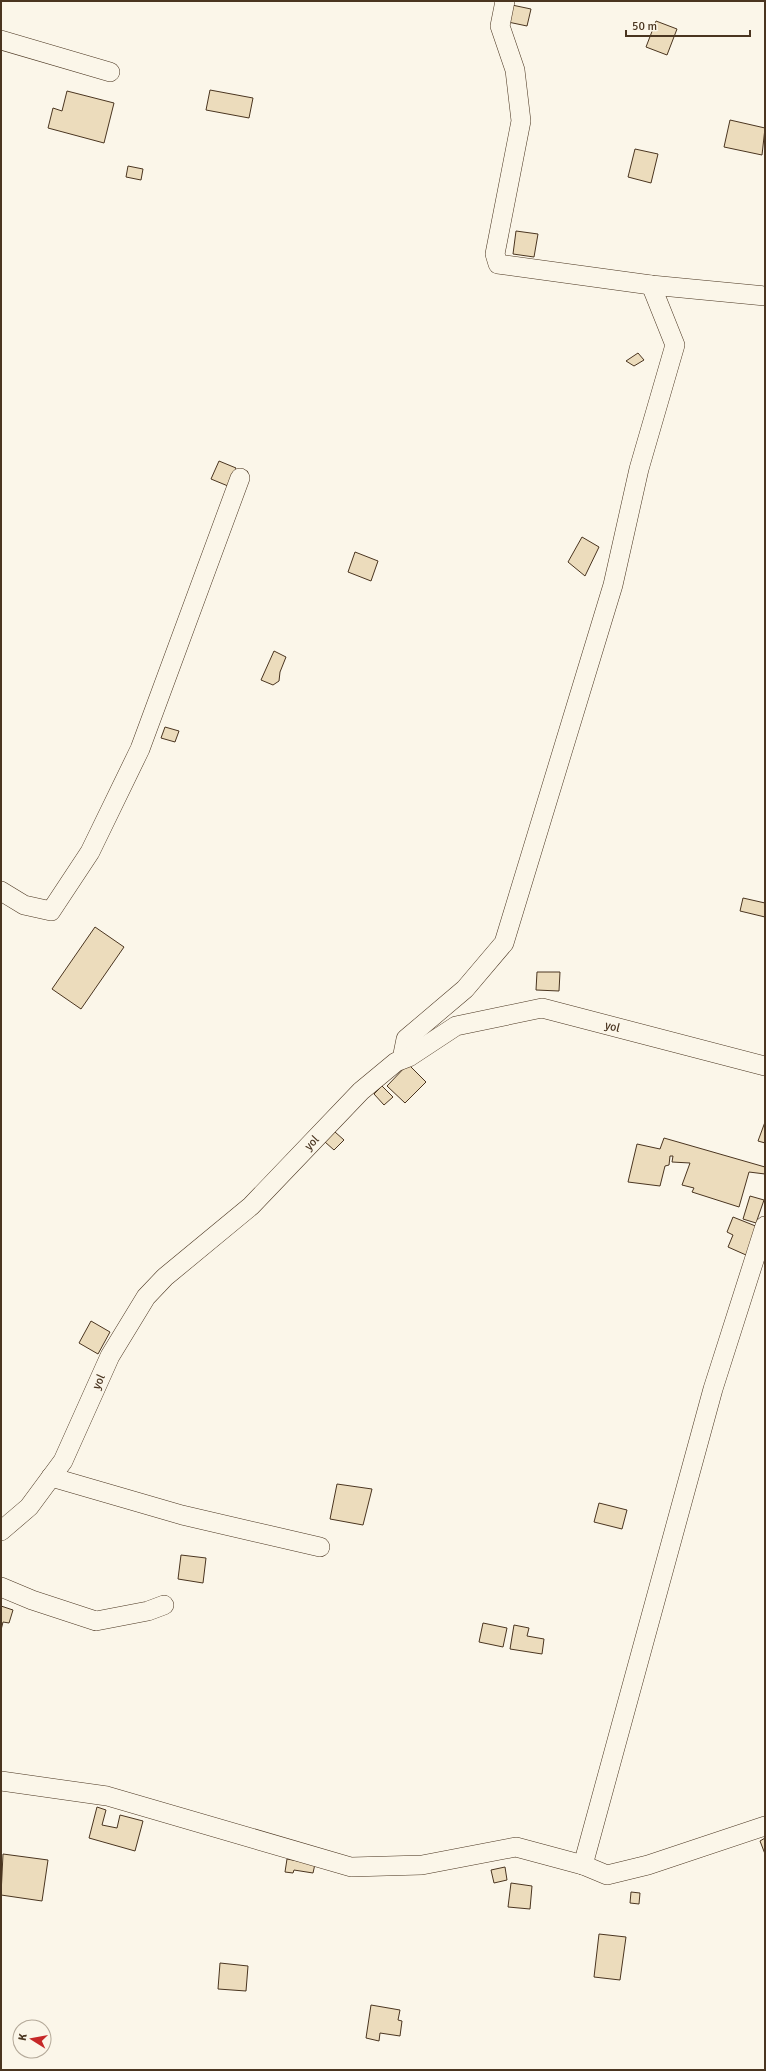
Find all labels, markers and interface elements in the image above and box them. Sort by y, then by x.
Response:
scale bar [626,12,750,38]
text: 50 m [632,19,657,34]
street label: yol [603,1017,622,1036]
street label: yol [301,1132,323,1153]
street label: yol [89,1371,109,1392]
north arrow [12,2019,52,2059]
text: K [16,2032,30,2042]

